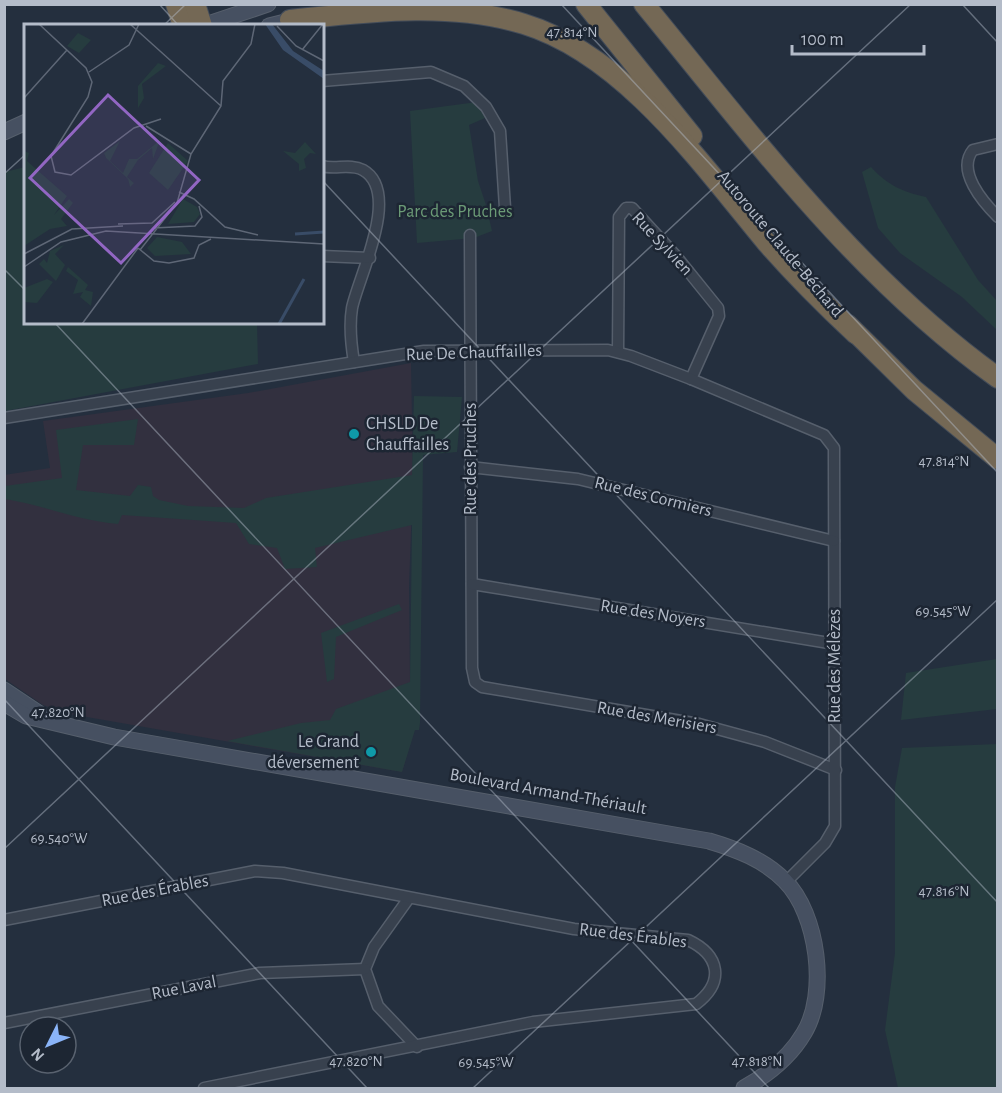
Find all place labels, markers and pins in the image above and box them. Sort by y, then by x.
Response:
place label: CHSLD De Chauffailles [366,415,449,454]
marker: CHSLD De Chauffailles [347,427,361,441]
place label: Le Grand déversement [267,733,359,772]
marker: Le Grand déversement [364,745,378,759]

